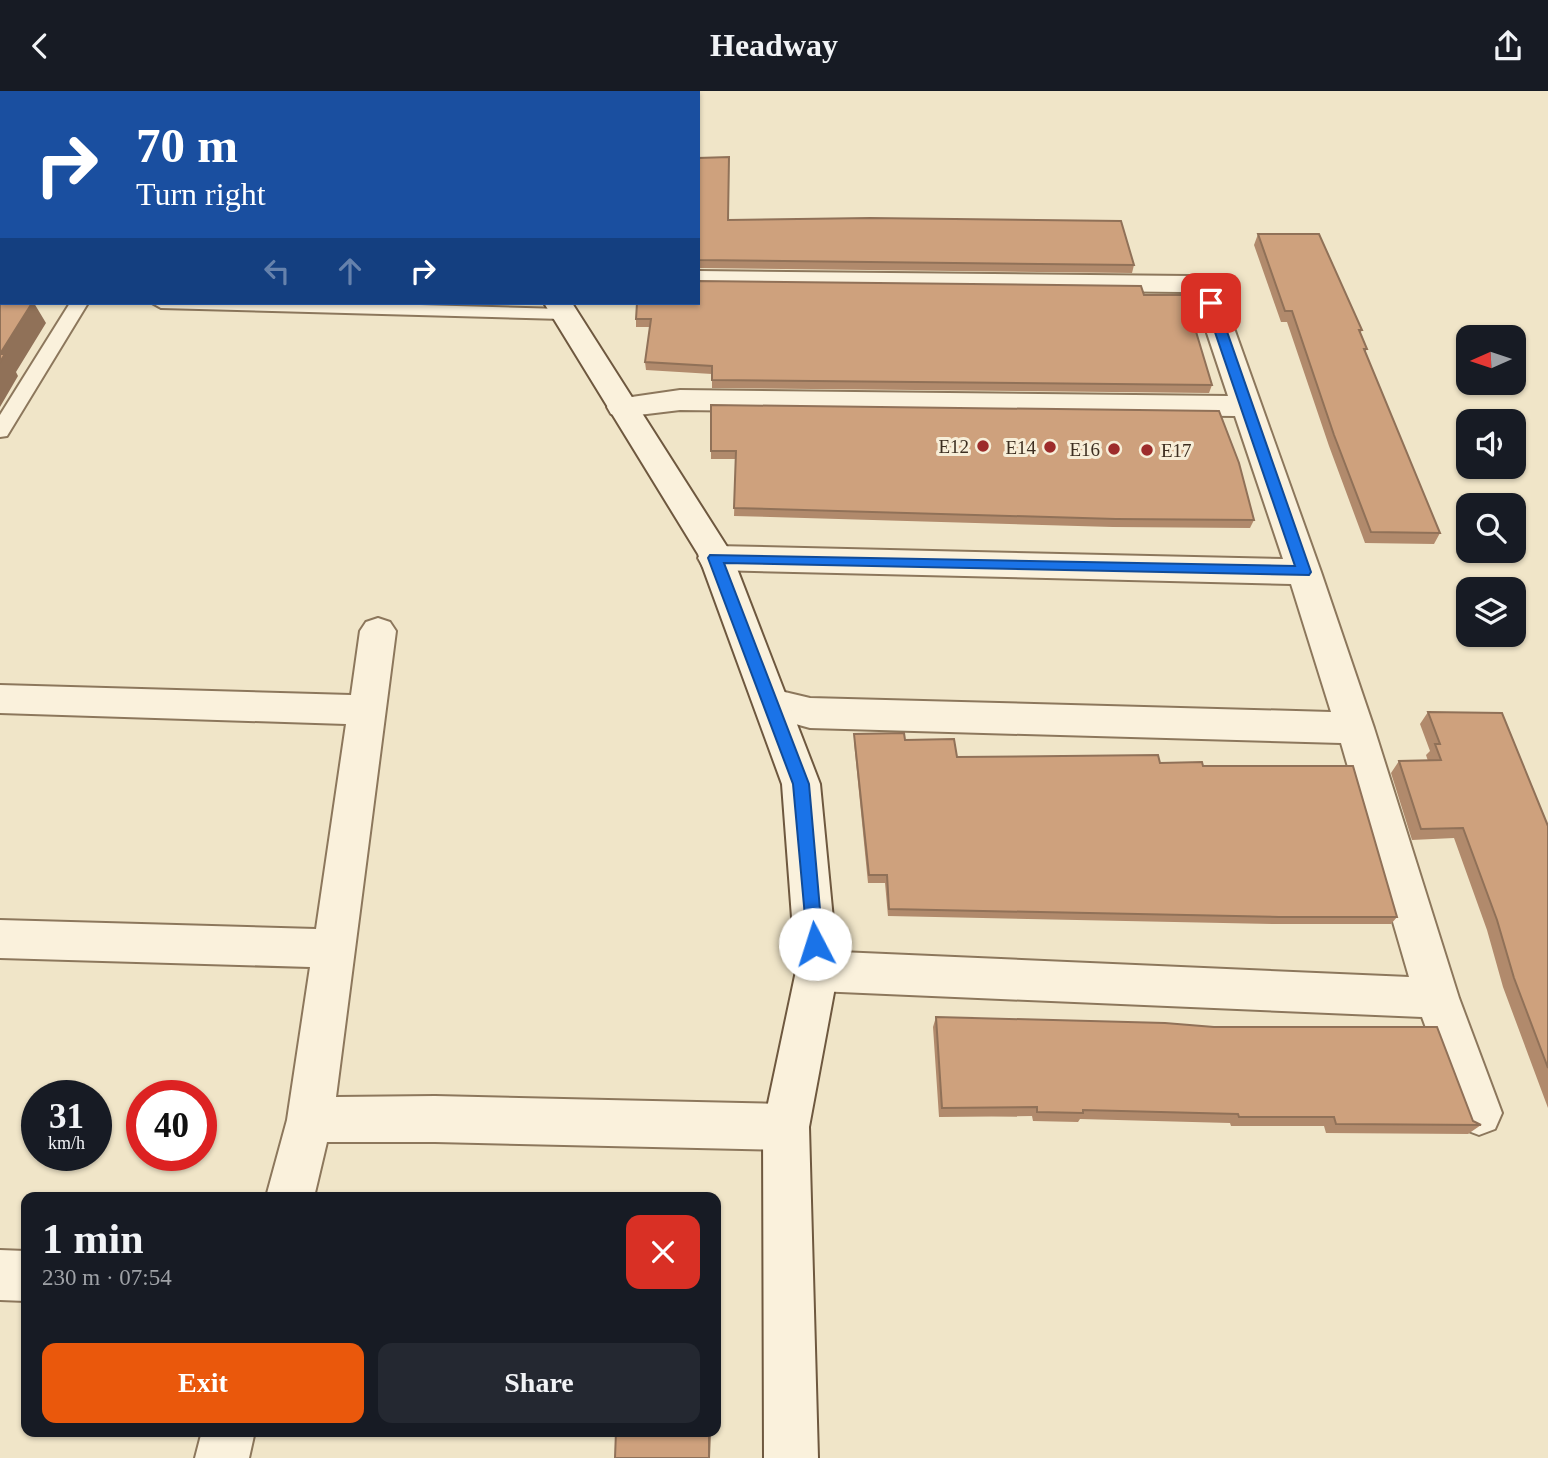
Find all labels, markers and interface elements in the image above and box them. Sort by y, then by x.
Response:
icon: back [21,27,59,65]
text: Headway [710,27,838,63]
icon: share [1489,27,1527,65]
text: 70 m [136,118,238,173]
icon: right [21,119,112,210]
text: Turn right [136,176,266,212]
icon: left [258,252,296,290]
icon: ahead [331,252,369,290]
icon: right [404,252,442,290]
pin [1181,273,1241,333]
icon: arrive [1192,284,1230,322]
north arrow [1456,325,1526,395]
map controls [1456,325,1526,647]
button: sound [1456,409,1526,479]
place label: E12 [938,436,969,457]
place label: E14 [1005,437,1036,458]
marker: E12 [975,438,991,454]
marker: E14 [1042,439,1058,455]
place label: E16 [1069,439,1100,460]
place label: E17 [1161,440,1192,461]
marker: E16 [1106,441,1122,457]
marker: E17 [1139,442,1155,458]
button: search [1456,493,1526,563]
button: layers [1456,577,1526,647]
position arrow [778,907,852,981]
speed limit sign: 40 [126,1080,217,1171]
text: 31 [49,1097,84,1136]
text: km/h [48,1133,85,1153]
button: close [626,1215,700,1289]
text: 1 min [42,1216,144,1262]
text: 230 m · 07:54 [42,1265,172,1290]
button: Exit [42,1343,364,1423]
button: Share [378,1343,700,1423]

